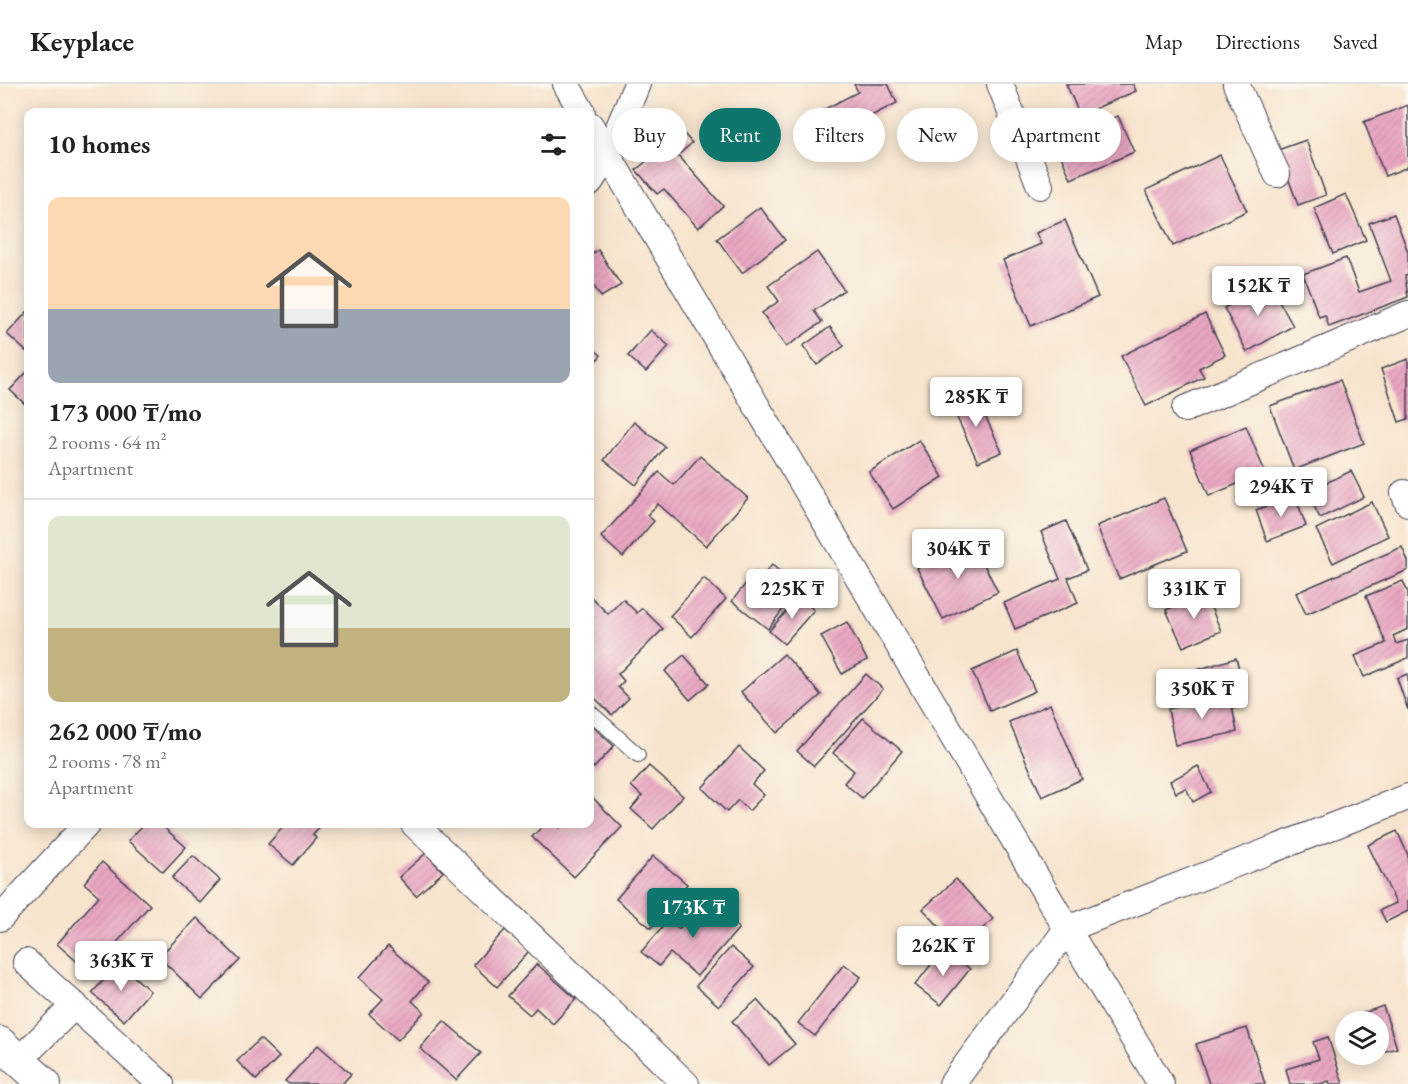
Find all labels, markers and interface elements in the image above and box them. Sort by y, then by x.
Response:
text: Keyplace [30,23,134,59]
text: Map [1145,28,1182,55]
text: Directions [1215,28,1300,55]
text: Saved [1333,28,1378,55]
chip: Buy [612,108,687,162]
chip: Rent [699,108,781,162]
chip: Filters [793,108,885,162]
chip: New [897,108,978,162]
chip: Apartment [990,108,1121,162]
text: 10 homes [48,127,150,161]
icon: filters [537,128,570,161]
icon: home [255,236,363,344]
pin: 152K ₸ [1209,266,1307,317]
text: 152K ₸ [1226,272,1290,298]
pin: 285K ₸ [927,377,1025,428]
text: 285K ₸ [944,383,1008,409]
text: 173 000 ₸/mo [48,395,202,429]
text: 2 rooms · 64 m² [48,429,167,455]
text: Apartment [48,455,133,481]
pin: 294K ₸ [1232,467,1330,518]
text: 294K ₸ [1249,473,1313,499]
pin: 304K ₸ [909,529,1007,580]
text: 304K ₸ [926,535,990,561]
icon: home [255,555,363,663]
pin: 225K ₸ [743,569,841,620]
pin: 331K ₸ [1145,569,1243,620]
text: 225K ₸ [760,575,824,601]
text: 331K ₸ [1162,575,1226,601]
pin: 350K ₸ [1153,669,1251,720]
text: 350K ₸ [1170,675,1234,701]
text: 262 000 ₸/mo [48,714,202,748]
text: 2 rooms · 78 m² [48,748,167,774]
text: Apartment [48,774,133,800]
pin: 173K ₸ [644,888,742,939]
text: 173K ₸ [661,894,725,920]
pin: 262K ₸ [894,926,992,977]
text: 262K ₸ [911,932,975,958]
pin: 363K ₸ [72,941,170,992]
text: 363K ₸ [89,947,153,973]
map controls [1335,1011,1389,1065]
button: layers [1335,1011,1389,1065]

